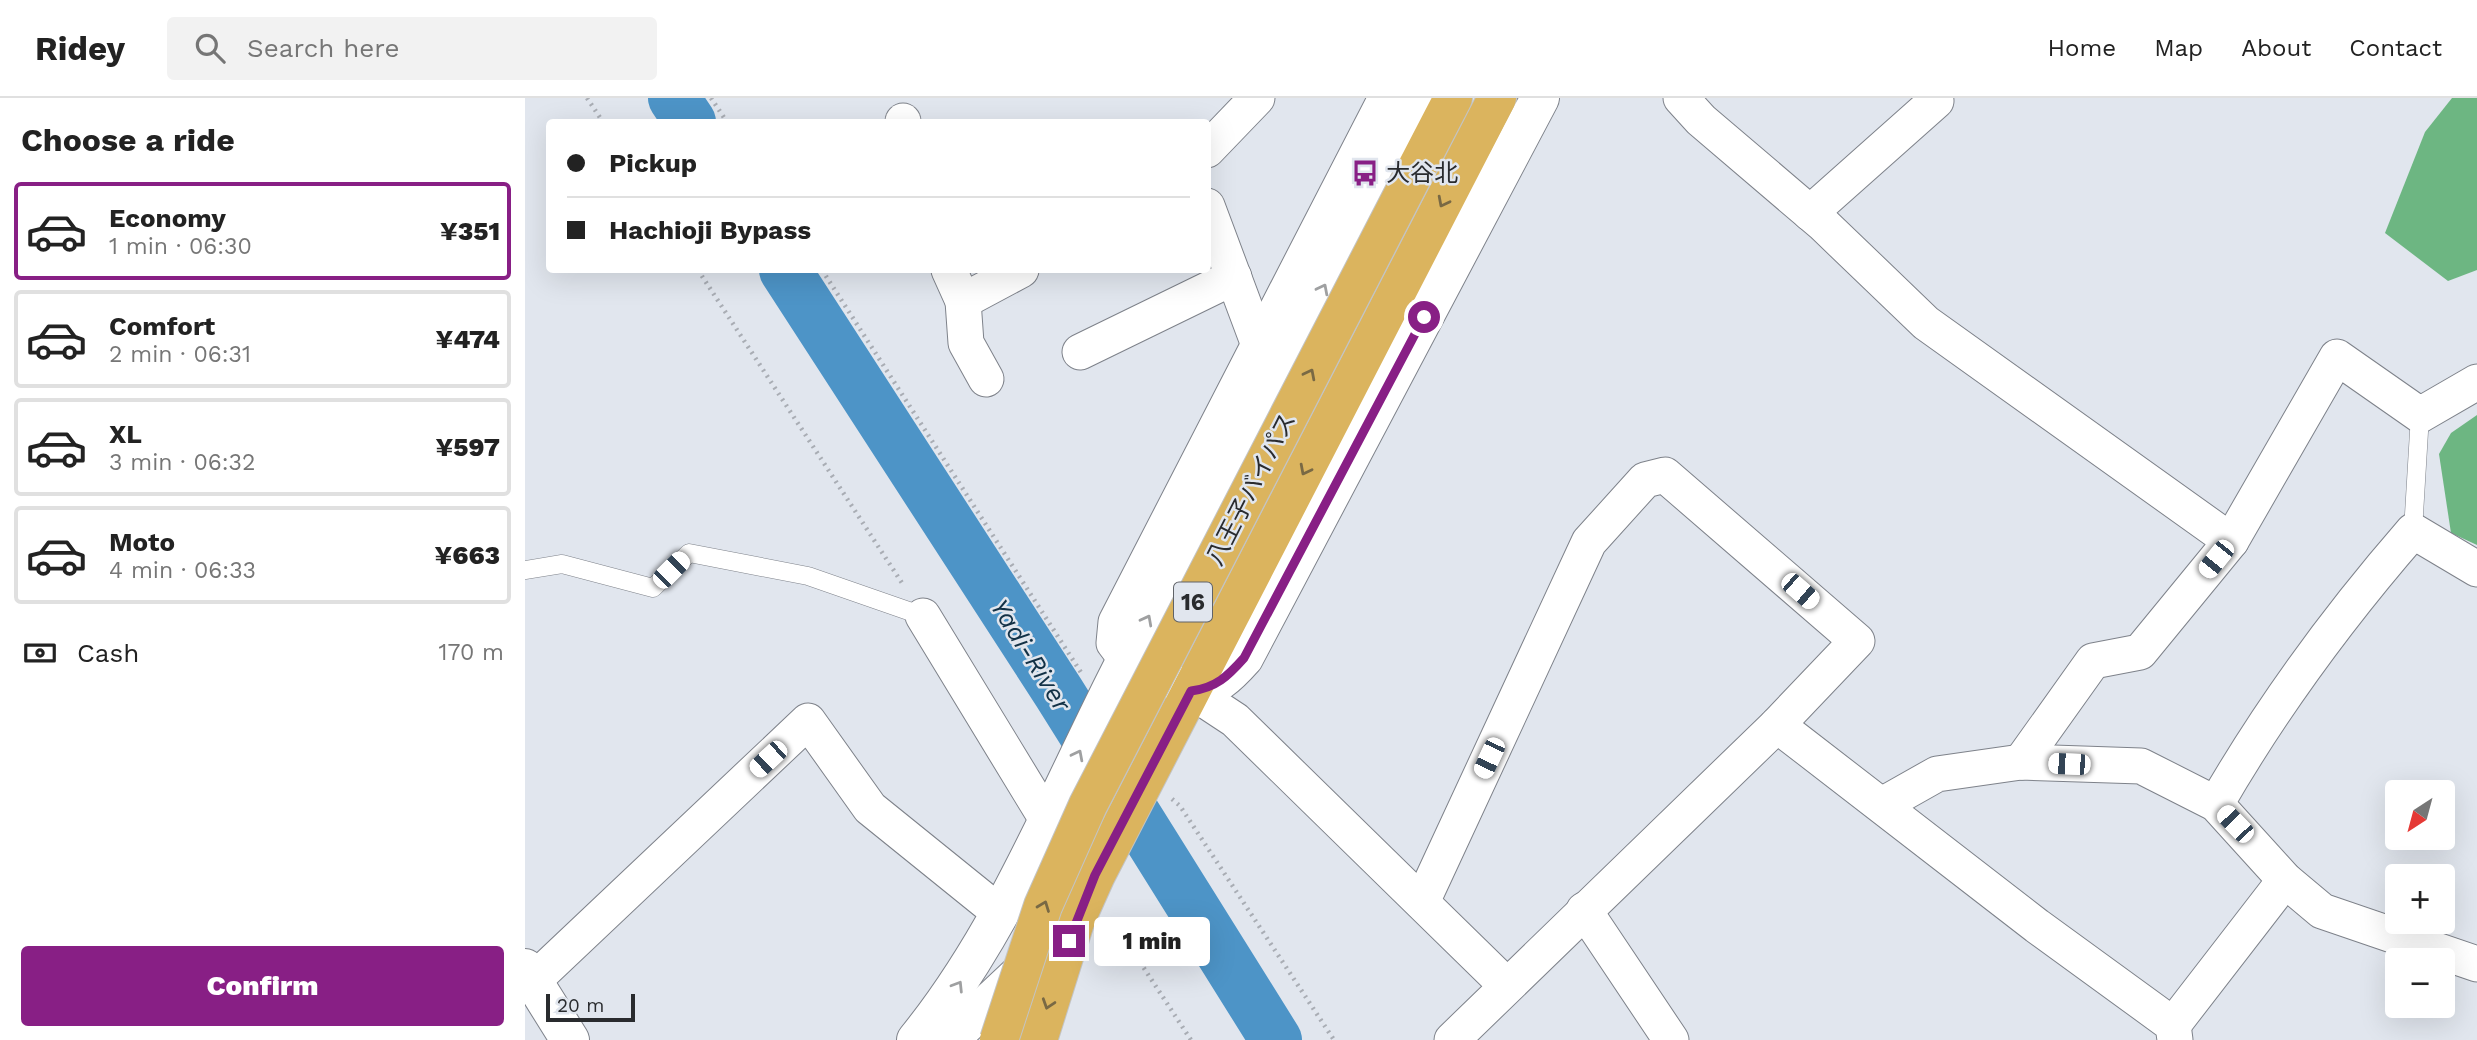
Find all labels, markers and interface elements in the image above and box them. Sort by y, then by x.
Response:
search box [167,17,657,80]
text: Ridey [35,29,125,68]
icon: search [191,29,229,67]
text: Search here [247,33,399,63]
text: Home [2048,34,2116,62]
text: Map [2154,34,2203,62]
text: About [2241,34,2311,62]
text: Contact [2349,34,2442,62]
text: Choose a ride [21,121,235,159]
text: Pickup [609,148,697,178]
bus stop icon: 大谷北 [1350,158,1380,188]
place label: 大谷北 [1386,159,1458,187]
one-way arrow [1438,195,1451,207]
icon: car [25,200,88,263]
text: Economy [109,203,226,233]
text: Hachioji Bypass [609,215,811,245]
text: ¥351 [440,216,500,246]
text: 1 min · 06:30 [109,233,252,260]
one-way arrow [1314,284,1328,296]
route start [1408,301,1440,333]
icon: car [25,308,88,371]
text: Comfort [109,311,215,341]
text: ¥474 [435,324,500,354]
text: 2 min · 06:31 [109,341,251,368]
one-way arrow [1302,369,1316,381]
street label: 八王子バイパス [1200,408,1302,570]
icon: car [25,416,88,479]
text: XL [109,419,142,449]
text: ¥597 [436,432,500,462]
text: 3 min · 06:32 [109,449,255,476]
one-way arrow [1299,462,1313,475]
icon: car [25,524,88,587]
text: Moto [109,527,175,557]
car [2195,536,2238,582]
text: ¥663 [435,540,500,570]
car [649,548,694,592]
text: 4 min · 06:33 [109,557,256,584]
car [1778,569,1823,613]
road number: 16 [1174,582,1212,622]
water label: Yadi-River [985,593,1078,717]
one-way arrow [1139,614,1152,627]
icon: cash [21,634,59,672]
text: Cash [77,638,139,668]
text: 170 m [439,639,504,666]
car [1471,735,1508,781]
car [746,737,791,781]
one-way arrow [1069,750,1083,762]
car [2048,753,2091,775]
north arrow [2385,780,2455,850]
map controls [2385,780,2455,1018]
car [2213,802,2258,846]
button: + [2385,864,2455,934]
one-way arrow [1035,900,1049,912]
callout: 1 min [1093,916,1209,966]
route end [1053,925,1085,957]
text: 1 min [1122,928,1182,955]
button: Confirm [21,946,504,1026]
button: − [2385,948,2455,1018]
one-way arrow [949,980,962,993]
scale bar [546,991,635,1023]
text: 20 m [557,994,604,1017]
one-way arrow [1042,998,1057,1010]

